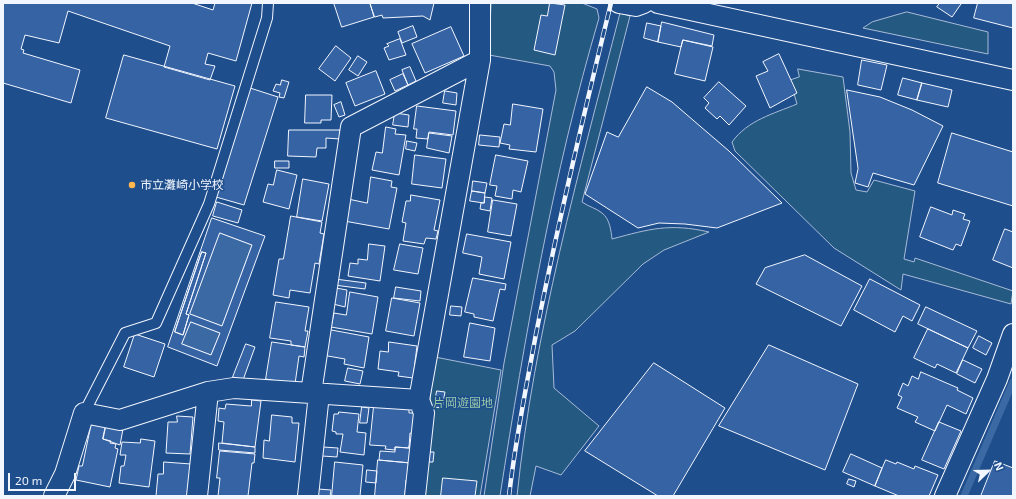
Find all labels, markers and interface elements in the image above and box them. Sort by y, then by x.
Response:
place label: 市立灘崎小学校 [140,178,224,192]
marker: 市立灘崎小学校 [127,180,137,190]
park label: 片岡遊園地 [433,396,493,410]
north arrow [968,451,1008,491]
text: N [992,460,1007,472]
scale bar [10,465,78,491]
text: 20 m [15,473,42,487]

